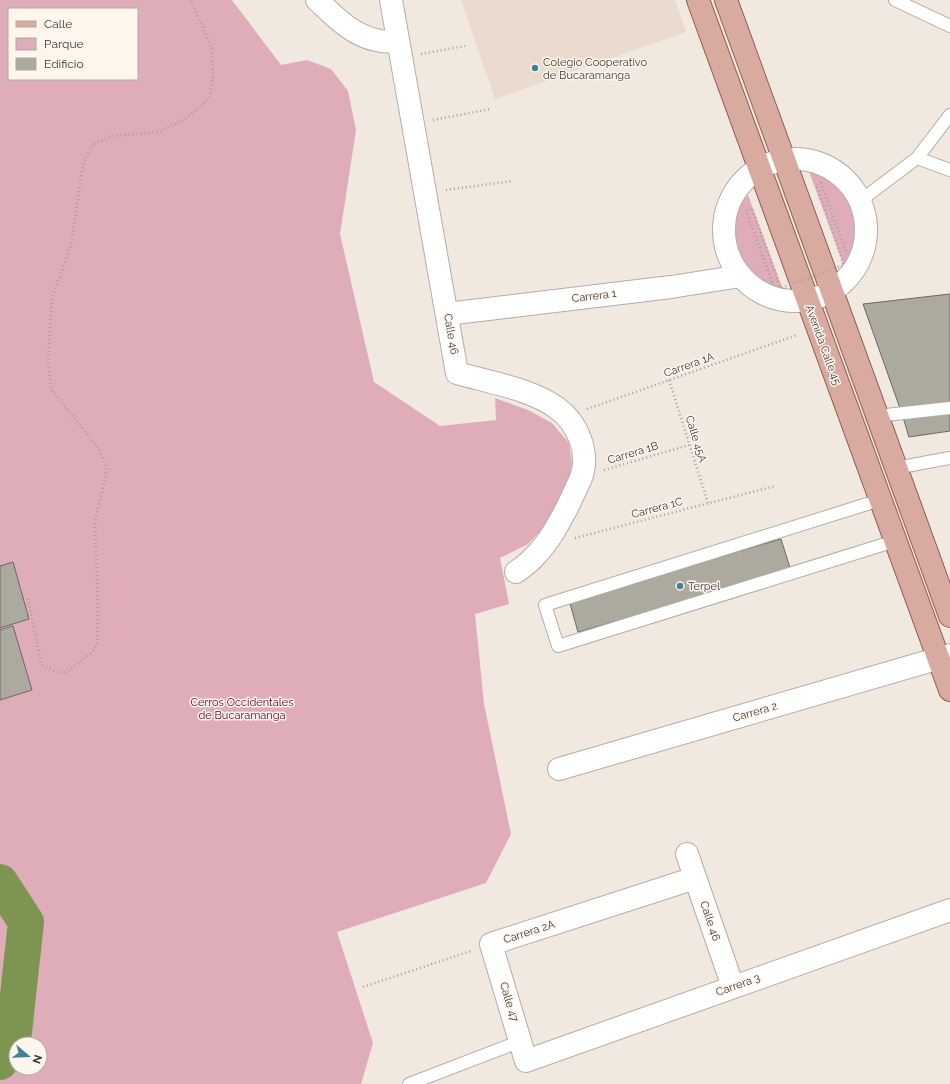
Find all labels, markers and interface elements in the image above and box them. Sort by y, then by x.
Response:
legend [8,8,138,80]
text: Calle [44,17,72,31]
text: Parque [44,37,84,51]
place label: Colegio Cooperativo de Bucaramanga [543,56,648,82]
text: Edificio [44,57,84,71]
marker: Colegio Cooperativo de Bucaramanga [530,63,540,73]
street label: Carrera 1 [571,287,617,305]
street label: Avenida Calle 45 [802,303,844,387]
street label: Calle 46 [441,312,461,356]
street label: Carrera 1A [662,350,716,380]
street label: Calle 45A [683,414,709,464]
street label: Carrera 1B [606,439,660,467]
street label: Carrera 1C [630,495,684,521]
place label: Terpel [688,580,720,593]
marker: Terpel [675,581,685,591]
park label: Cerros Occidentales de Bucaramanga [191,696,294,722]
street label: Carrera 2 [731,699,779,725]
street label: Calle 46 [697,899,723,943]
street label: Carrera 2A [502,917,557,946]
street label: Carrera 3 [714,971,762,999]
street label: Calle 47 [497,981,521,1023]
north arrow [8,1036,48,1076]
text: N [29,1053,44,1065]

